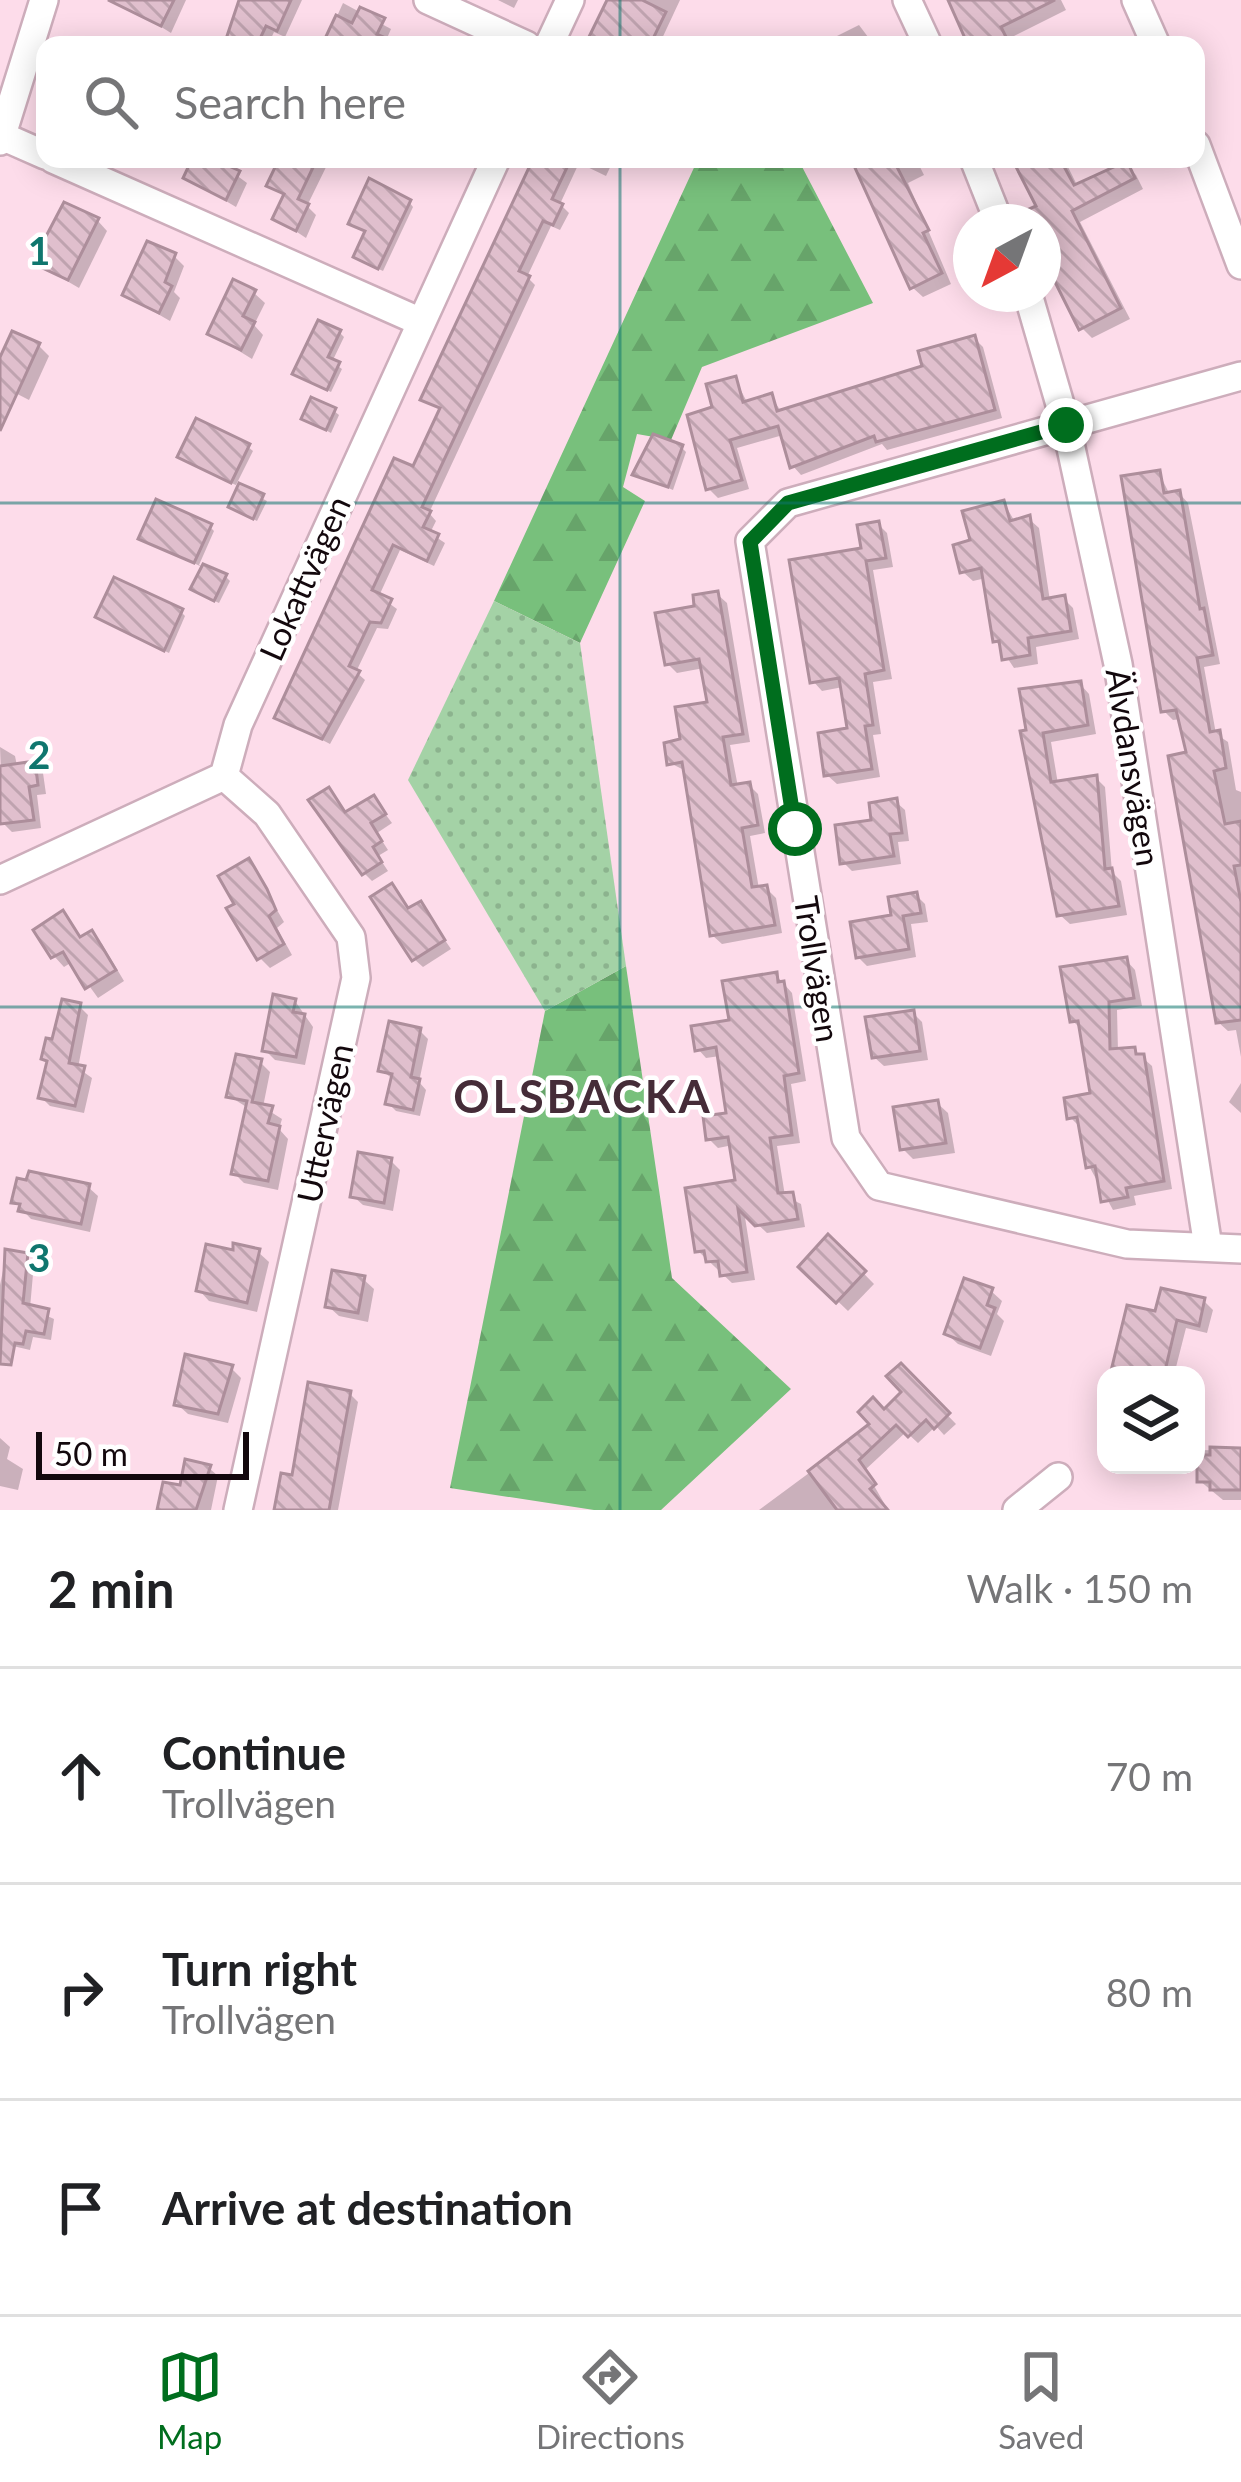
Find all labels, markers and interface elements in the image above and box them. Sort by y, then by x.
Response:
search box [36,36,1205,168]
icon: search [78,69,144,135]
text: Search here [174,75,406,129]
north arrow [953,204,1061,312]
text: 1 [28,227,50,273]
route end [1039,398,1093,452]
street label: Lokattvägen [250,490,358,666]
street label: Älvdansvägen [1099,665,1169,869]
text: 2 [28,731,50,777]
route start [768,802,822,856]
street label: Trollvägen [787,893,849,1045]
street label: Uttervägen [288,1040,360,1206]
district label: OLSBACKA [453,1069,713,1123]
text: 3 [28,1234,50,1280]
map controls [1097,1366,1205,1474]
button: layers [1097,1366,1205,1474]
scale bar [36,1426,249,1479]
text: 50 m [54,1433,128,1473]
text: 2 min [48,1558,174,1619]
text: Walk · 150 m [966,1565,1193,1611]
text: Continue [162,1726,346,1780]
icon: ahead [48,1743,114,1809]
text: 70 m [1106,1753,1193,1799]
text: Trollvägen [162,1780,336,1826]
text: Turn right [162,1942,357,1996]
icon: right [48,1959,114,2025]
text: 80 m [1106,1969,1193,2015]
text: Trollvägen [162,1996,336,2042]
icon: arrive [48,2175,114,2241]
text: Arrive at destination [162,2181,573,2235]
tab: Map [157,2344,223,2456]
tab: Directions [536,2344,685,2456]
tab: Saved [998,2344,1084,2456]

